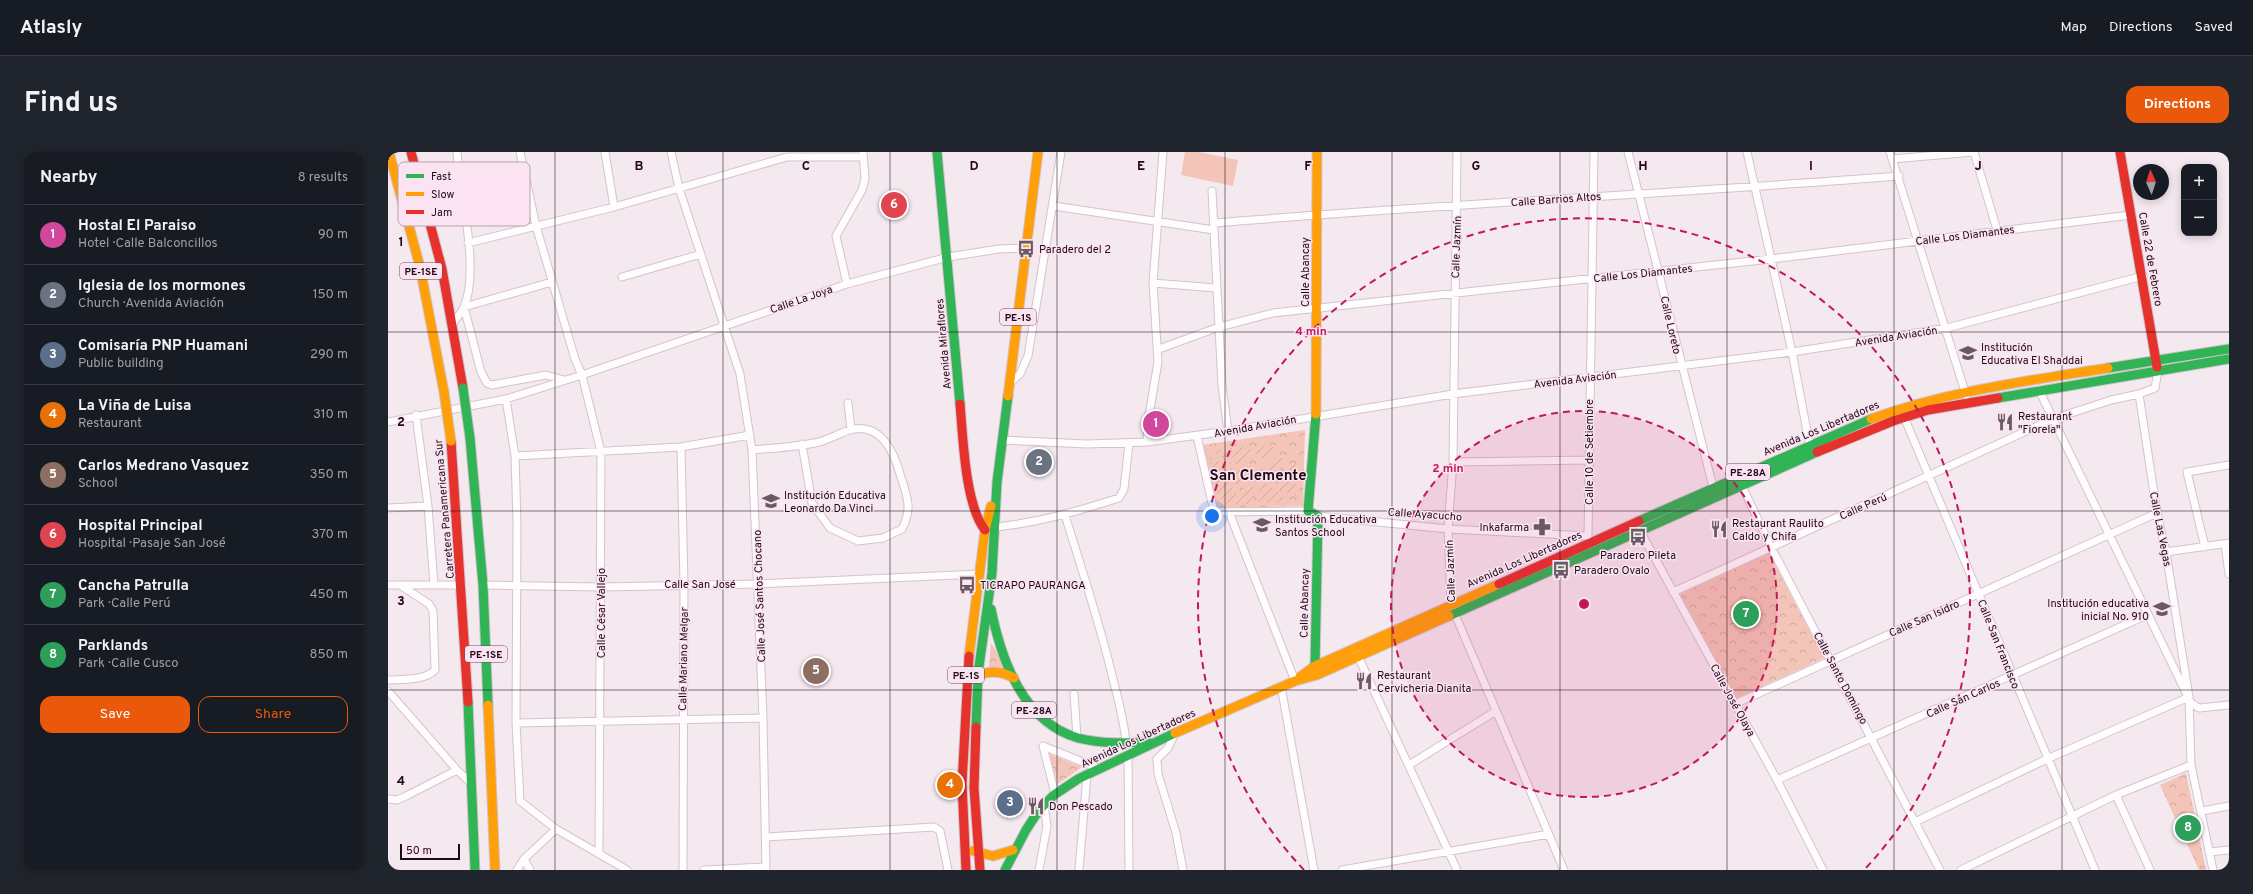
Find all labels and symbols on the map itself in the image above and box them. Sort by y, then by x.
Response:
text: B [635,159,644,175]
text: C [802,159,810,175]
text: D [969,159,979,175]
text: E [1137,159,1145,175]
text: F [1304,159,1312,175]
text: G [1472,159,1481,175]
text: H [1638,159,1648,175]
text: I [1809,159,1813,175]
text: J [1974,159,1982,175]
legend [398,162,530,226]
north arrow [2133,164,2169,200]
text: Fast [431,170,451,184]
text: Slow [431,188,454,202]
pin: 6 [881,190,907,220]
street label: Calle Barrios Altos [1510,190,1602,210]
text: Jam [431,206,452,220]
street label: Calle 22 de Febrero [2135,211,2165,307]
street label: Calle Jazmín [1449,215,1465,279]
street label: Calle Los Diamantes [1915,223,2015,249]
text: 1 [398,235,404,251]
street label: Calle Abancay [1299,237,1313,307]
bus stop icon: Paradero del 2 [1016,239,1036,259]
place label: Paradero del 2 [1039,243,1111,257]
street label: Calle Los Diamantes [1593,262,1693,286]
road number: PE-1SE [400,263,442,279]
street label: Calle La Joya [768,283,835,317]
street label: Calle Loreto [1657,295,1684,356]
street label: Avenida Miraflores [933,298,955,390]
road number: PE-1S [1000,309,1036,325]
text: 4 min [1295,324,1327,340]
street label: Avenida Aviación [1854,324,1939,350]
place label: Institución Educativa El Shaddai [1981,341,2083,368]
school or university icon: Institución Educativa El Shaddai [1958,343,1978,363]
street label: Avenida Aviación [1533,368,1617,392]
street label: Avenida Los Libertadores [1761,398,1882,460]
street label: Calle 10 de Setiembre [1583,399,1597,505]
pin: 1 [1143,409,1169,439]
place label: Restaurant "Fiorela" [2018,410,2072,437]
restaurant icon: Restaurant "Fiorela" [1995,412,2015,432]
street label: Avenida Aviación [1213,413,1298,441]
text: 2 [397,415,405,431]
street label: Carretera Panamericana Sur [432,438,458,579]
pin: 2 [1026,447,1052,477]
text: 2 min [1432,461,1464,477]
road number: PE-28A [1726,464,1770,480]
district label: San Clemente [1209,467,1307,486]
place label: Institución Educativa Leonardo Da Vinci [784,489,886,516]
street label: Calle Perú [1837,490,1889,524]
school or university icon: Institución Educativa Leonardo Da Vinci [761,491,781,511]
street label: Calle Las Vegas [2146,491,2174,568]
street label: Calle Ayacucho [1387,505,1463,525]
your location [1202,506,1222,526]
place label: Institución Educativa Santos School [1275,513,1377,540]
school or university icon: Institución Educativa Santos School [1252,515,1272,535]
pharmacy icon: Inkafarma [1532,517,1552,537]
place label: Restaurant Raulito Caldo y Chifa [1732,517,1824,544]
restaurant icon: Restaurant Raulito Caldo y Chifa [1709,519,1729,539]
place label: Inkafarma [1479,521,1529,535]
bus stop icon: Paradero Pileta [1628,527,1648,547]
street label: Avenida Los Libertadores [1464,528,1584,592]
street label: Calle José Santos Chocano [751,529,769,663]
street label: Calle Jazmín [1443,539,1459,603]
place label: Paradero Pileta [1600,549,1676,563]
bus stop icon: Paradero Ovalo [1551,560,1571,580]
place label: Paradero Ovalo [1574,564,1650,578]
street label: Calle César Vallejo [595,568,609,658]
street label: Calle Abancay [1297,568,1313,638]
bus stop icon: TICRAPO PAURANGA [957,575,977,595]
street label: Calle San José [664,578,736,592]
place label: TICRAPO PAURANGA [980,579,1086,593]
text: 3 [397,594,405,610]
centre of rings [1577,597,1591,611]
street label: Calle San Isidro [1887,597,1962,641]
place label: Institución educativa inicial No. 910 [2047,597,2149,624]
street label: Calle San Francisco [1974,598,2022,691]
pin: 7 [1733,599,1759,629]
school or university icon: Institución educativa inicial No. 910 [2152,599,2172,619]
street label: Calle Mariano Melgar [676,606,692,711]
street label: Calle Santo Domingo [1810,630,1870,727]
road number: PE-1SE [465,646,507,662]
pin: 5 [803,656,829,686]
street label: Calle José Olaya [1706,662,1758,739]
road number: PE-1S [948,667,984,683]
place label: Restaurant Cervicheria Dianita [1377,669,1472,696]
restaurant icon: Restaurant Cervicheria Dianita [1354,671,1374,691]
street label: Calle San Carlos [1924,676,2003,722]
road number: PE-28A [1012,702,1056,718]
street label: Avenida Los Libertadores [1079,706,1198,772]
pin: 4 [937,770,963,800]
text: 4 [397,774,405,790]
pin: 3 [997,788,1023,818]
restaurant icon: Don Pescado [1026,796,1046,816]
place label: Don Pescado [1049,800,1113,814]
pin: 8 [2175,813,2201,843]
scale bar [400,842,460,861]

